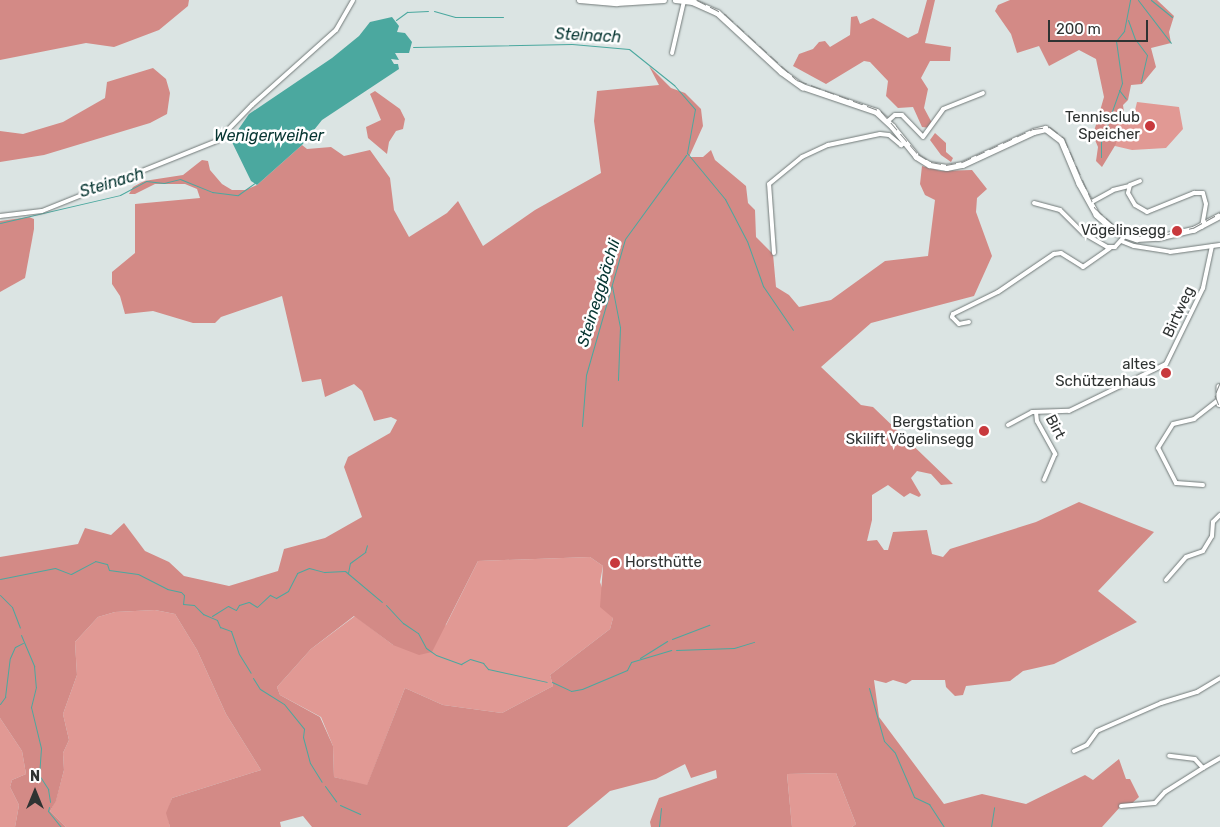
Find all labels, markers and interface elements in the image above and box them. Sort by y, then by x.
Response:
scale bar [1050,10,1150,42]
text: 200 m [1056,20,1101,38]
water label: Steinach [554,25,622,47]
place label: Tennisclub Speicher [1065,108,1140,143]
marker: Tennisclub Speicher [1144,120,1156,132]
water label: Wenigerweiher [214,126,324,146]
water label: Steinach [77,164,147,202]
place label: Vögelinsegg [1081,222,1166,240]
marker: Vögelinsegg [1170,224,1184,238]
water label: Steineggbächli [573,237,625,349]
street label: Birtweg [1159,284,1199,340]
place label: altes Schützenhaus [1055,355,1156,390]
marker: altes Schützenhaus [1160,367,1172,379]
street label: Birt [1041,412,1069,442]
place label: Bergstation Skilift Vögelinsegg [845,413,974,448]
marker: Bergstation Skilift Vögelinsegg [978,425,990,437]
place label: Horsthütte [625,554,702,572]
marker: Horsthütte [609,557,621,569]
north arrow [10,767,60,817]
text: N [30,768,40,785]

